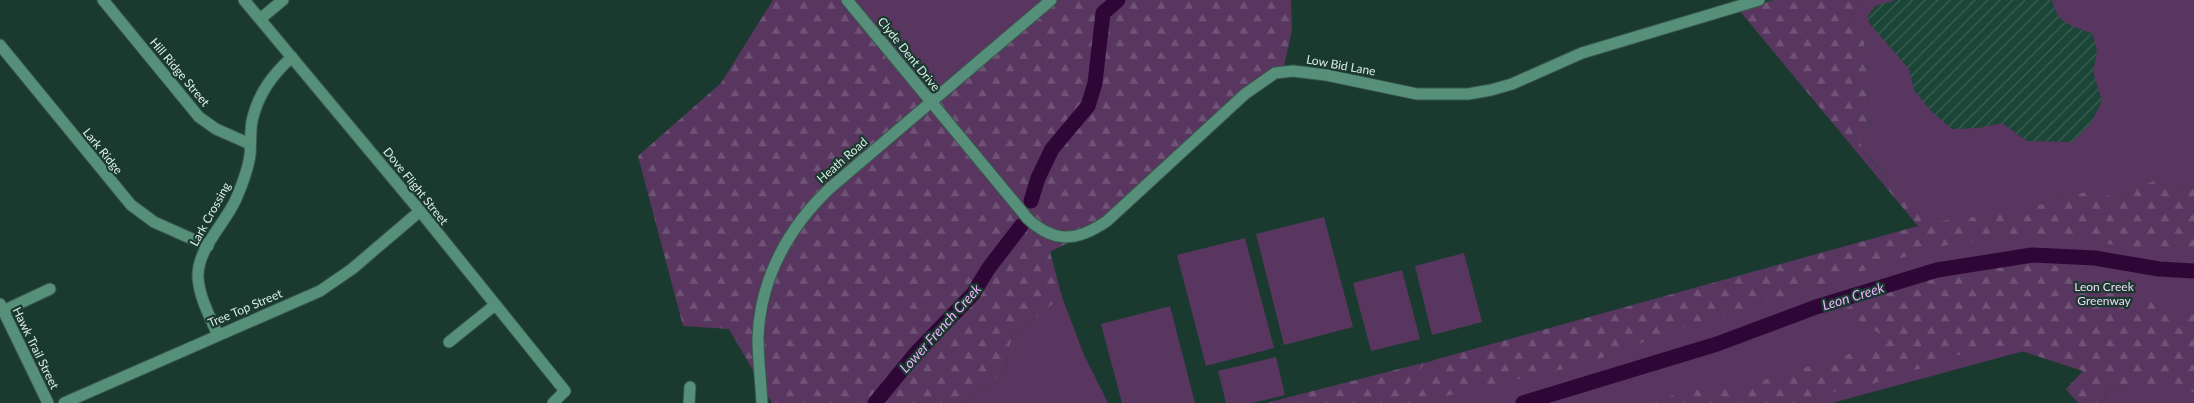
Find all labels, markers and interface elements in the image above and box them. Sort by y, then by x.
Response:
street label: Clyde Dent Drive [875,14,943,94]
street label: Hill Ridge Street [147,35,213,110]
street label: Low Bid Lane [1305,52,1377,78]
street label: Lark Ridge [80,125,126,177]
street label: Heath Road [814,134,870,186]
street label: Dove Flight Street [380,144,452,228]
street label: Lark Crossing [186,179,234,249]
water label: Leon Creek [1820,278,1886,313]
park label: Leon Creek Greenway [2074,279,2135,308]
water label: Lower French Creek [896,280,985,376]
street label: Tree Top Street [206,285,285,330]
street label: Hawk Trail Street [10,304,63,392]

